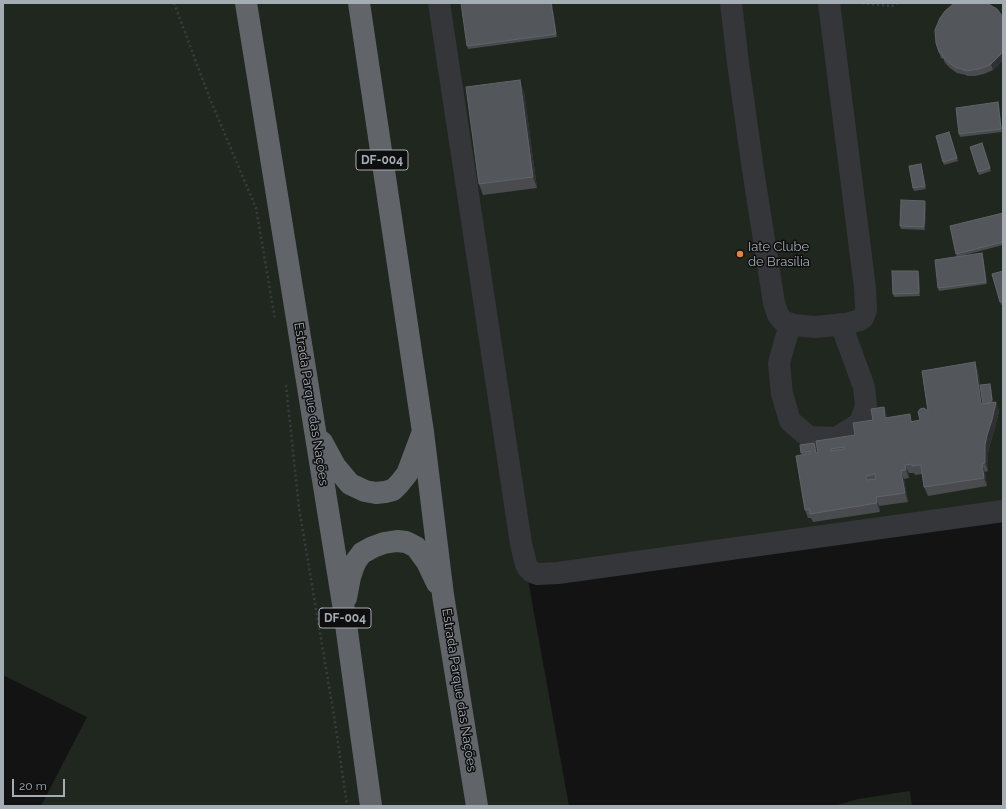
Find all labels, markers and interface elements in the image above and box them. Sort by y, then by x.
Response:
road number: DF-004 [356,150,408,170]
place label: Iate Clube de Brasília [748,239,810,270]
marker: Iate Clube de Brasília [735,249,745,259]
street label: Estrada Parque das Nações [290,321,332,487]
street label: Estrada Parque das Nações [438,607,480,773]
road number: DF-004 [319,608,371,628]
scale bar [14,771,67,797]
text: 20 m [19,779,47,793]

